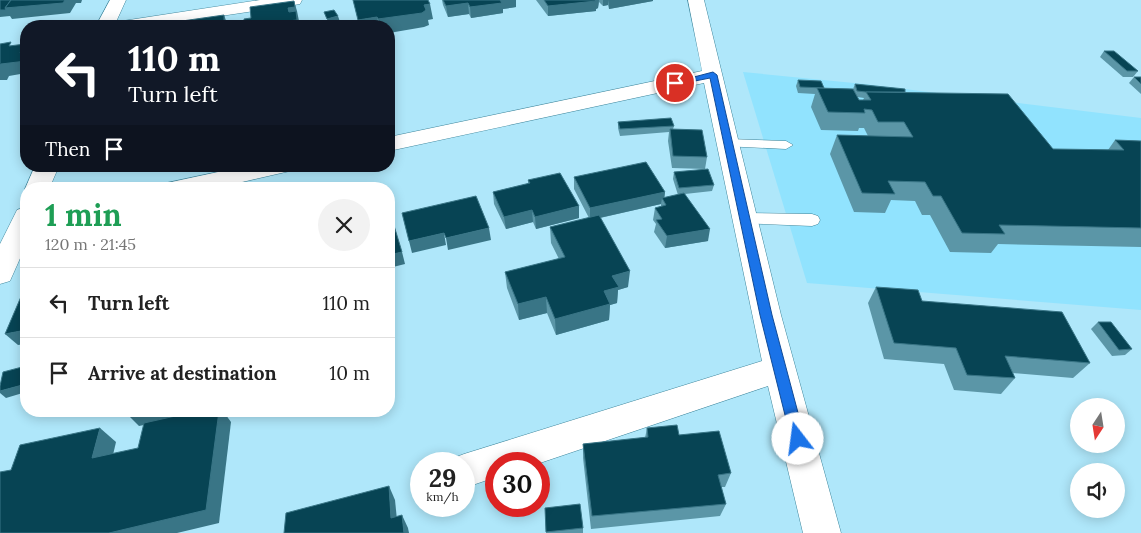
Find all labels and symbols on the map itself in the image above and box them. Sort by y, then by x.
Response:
pin [654,62,696,104]
north arrow [1070,398,1125,452]
position arrow [771,412,823,464]
speed limit sign: 30 [485,452,550,517]

